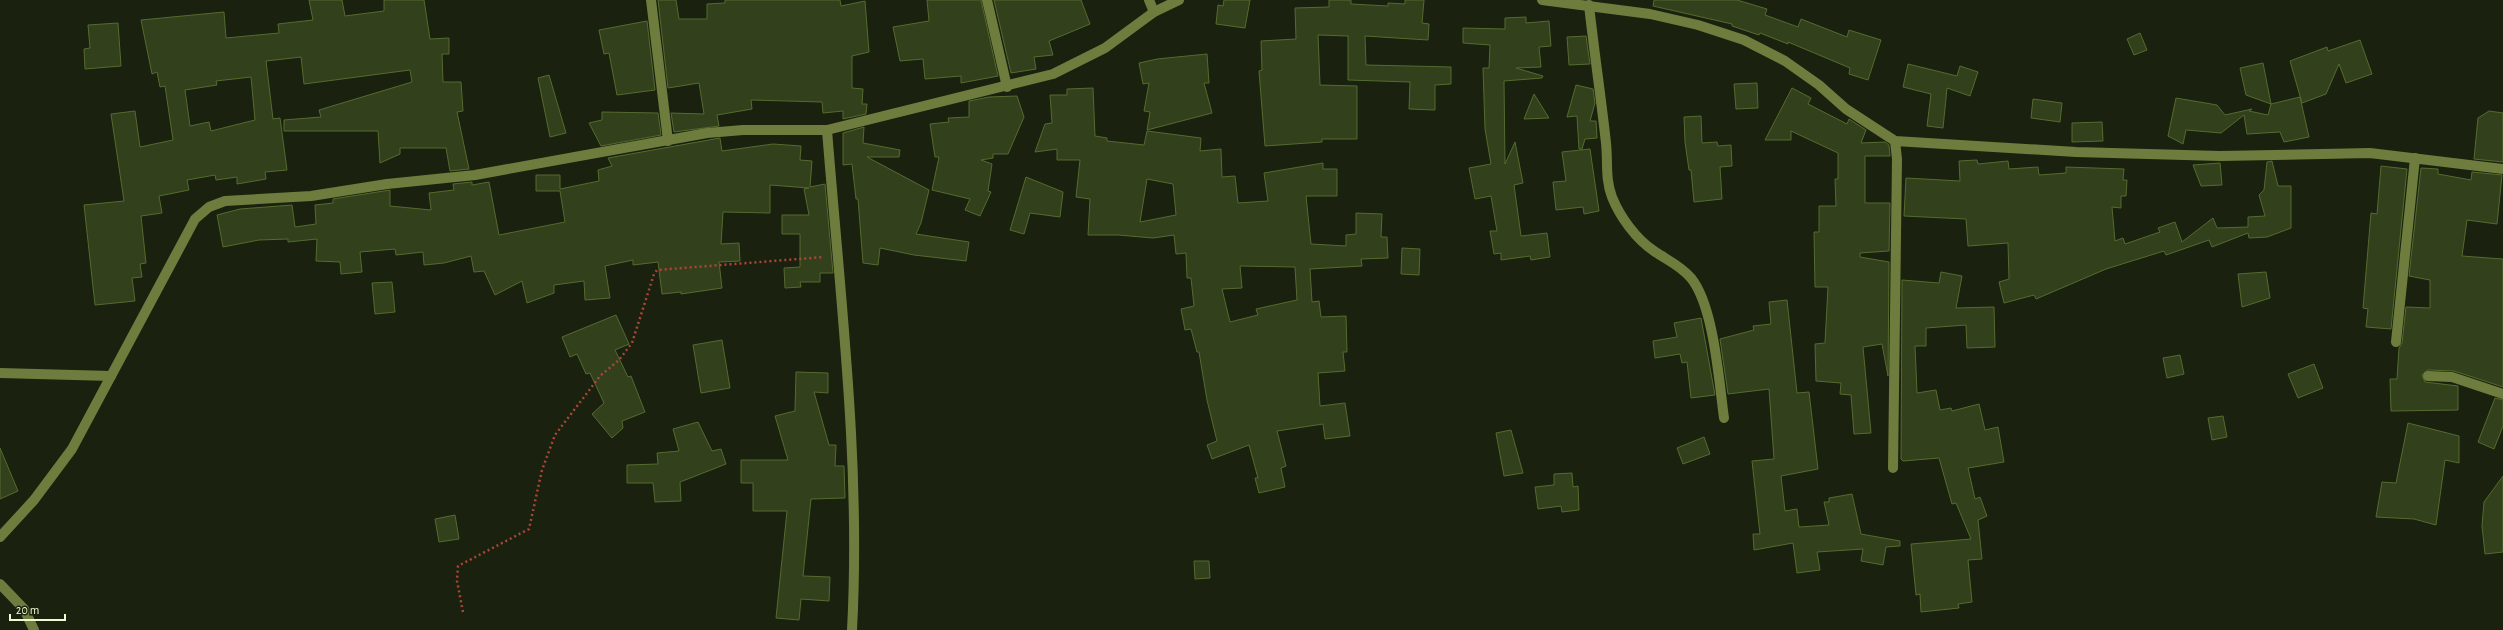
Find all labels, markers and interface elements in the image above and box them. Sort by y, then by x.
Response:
scale bar [10,596,65,622]
text: 20 m [16,604,39,616]

